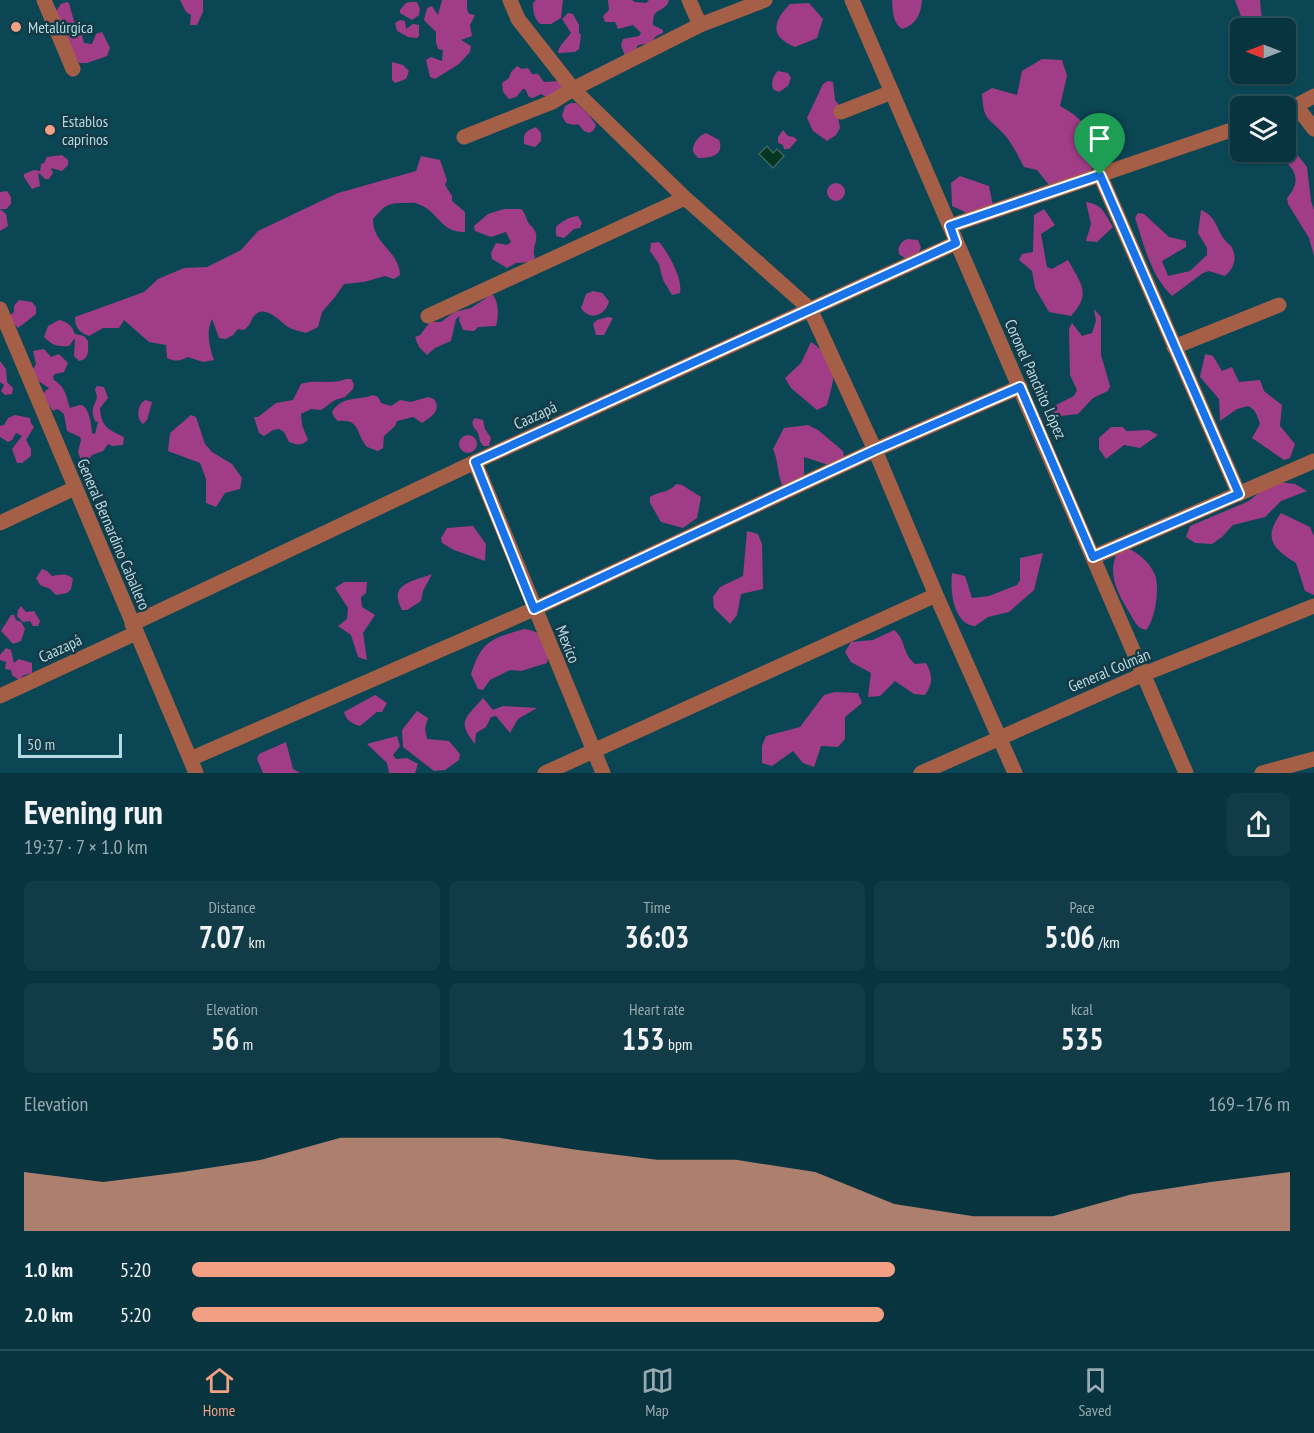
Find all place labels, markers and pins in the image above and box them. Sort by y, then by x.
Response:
place label: Metalúrgica [28,17,93,37]
marker: Metalúrgica [9,20,23,34]
place label: Establos caprinos [62,111,108,149]
pin [1074,113,1125,175]
marker: Establos caprinos [43,123,57,137]

